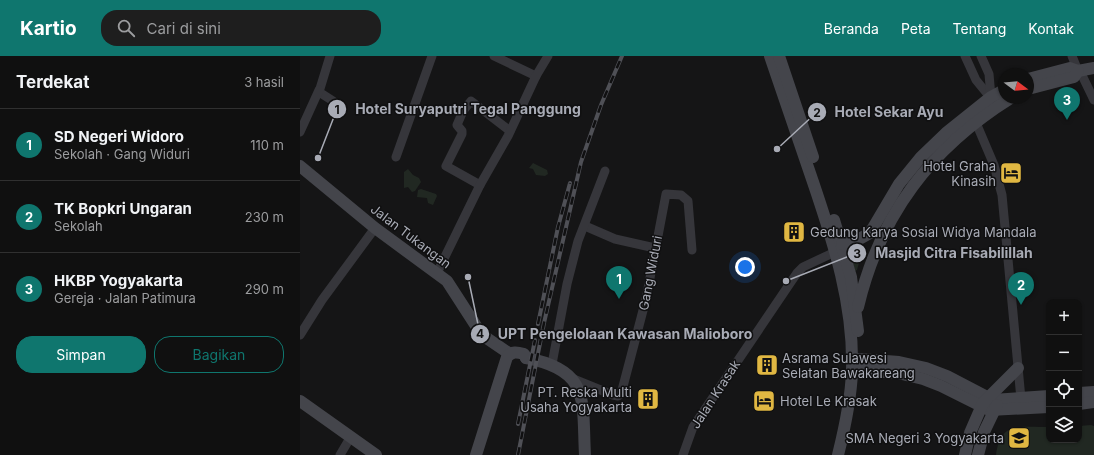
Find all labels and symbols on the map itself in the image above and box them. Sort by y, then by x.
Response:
north arrow [998,68,1034,104]
pin: 3 [1054,87,1080,120]
callout: Hotel Suryaputri Tegal Panggung [327,96,589,122]
callout: Hotel Sekar Ayu [807,99,952,125]
text: Hotel Suryaputri Tegal Panggung [355,100,581,117]
text: 1 [334,102,340,117]
text: Hotel Sekar Ayu [835,103,943,120]
text: 2 [813,105,821,120]
place label: Hotel Graha Kinasih [923,158,996,189]
hotel icon: Hotel Graha Kinasih [998,160,1024,186]
street label: Jalan Tukangan [368,201,454,271]
building icon: Gedung Karya Sosial Widya Mandala [781,219,807,245]
place label: Gedung Karya Sosial Widya Mandala [810,224,1036,240]
street label: Gang Widuri [635,234,665,312]
callout: Masjid Citra Fisabilillah [847,240,1041,266]
text: Masjid Citra Fisabilillah [875,244,1033,261]
text: 3 [853,246,861,261]
your location [735,257,755,277]
pin: 1 [606,266,632,299]
pin: 2 [1008,272,1034,305]
callout: UPT Pengelolaan Kawasan Malioboro [470,321,760,347]
text: UPT Pengelolaan Kawasan Malioboro [498,325,753,342]
text: 4 [476,326,484,341]
place label: Asrama Sulawesi Selatan Bawakareang [782,350,915,381]
building icon: Asrama Sulawesi Selatan Bawakareang [754,352,780,378]
street label: Jalan Krasak [687,357,743,431]
place label: PT. Reska Multi Usaha Yogyakarta [520,384,632,415]
building icon: PT. Reska Multi Usaha Yogyakarta [635,386,661,412]
hotel icon: Hotel Le Krasak [751,388,777,414]
place label: Hotel Le Krasak [780,393,877,409]
school or university icon: SMA Negeri 3 Yogyakarta [1006,425,1032,451]
place label: SMA Negeri 3 Yogyakarta [845,430,1004,446]

